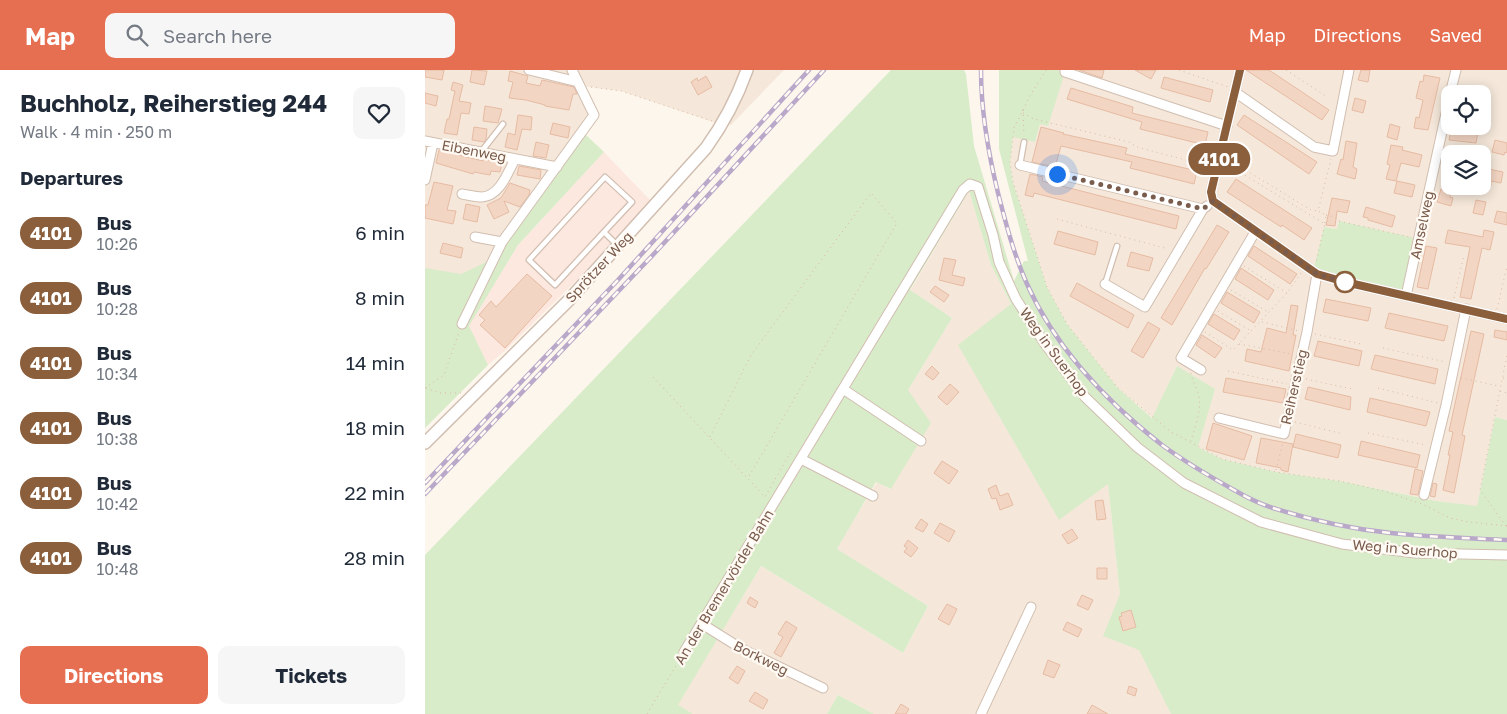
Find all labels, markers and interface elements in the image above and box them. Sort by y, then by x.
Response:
search box [105,13,455,58]
text: Map [25,21,75,50]
icon: search [123,21,151,49]
text: Search here [163,24,272,47]
text: Map [1249,24,1285,46]
text: Directions [1313,24,1401,46]
text: Saved [1429,24,1482,46]
map controls [1441,85,1491,195]
button: locate [1441,85,1491,135]
button: heart [353,87,405,139]
text: Buchholz, Reiherstieg 244 [20,88,327,117]
text: Walk · 4 min · 250 m [20,122,172,142]
street label: Eibenweg [440,136,508,165]
line badge: 4101 [1184,143,1254,175]
button: layers [1441,145,1491,195]
text: 4101 [1198,148,1240,170]
your location [1045,162,1070,187]
text: Departures [20,166,123,189]
street label: Amselweg [1406,189,1437,261]
text: Bus [97,211,132,234]
text: 6 min [355,221,405,244]
text: 4101 [30,222,72,244]
street label: Sprötzer Weg [561,228,636,306]
text: 10:26 [97,234,138,254]
unlabelled marker [1334,271,1356,293]
text: Bus [97,276,132,299]
text: 8 min [355,286,405,309]
text: 4101 [30,287,72,309]
text: 10:28 [97,299,138,319]
street label: Weg in Suerhop [1016,304,1092,399]
text: Bus [97,341,132,364]
street label: Reiherstieg [1277,347,1310,426]
text: 14 min [346,351,405,374]
text: 4101 [30,352,72,374]
text: 10:34 [97,364,138,384]
text: Bus [97,406,132,429]
text: 18 min [346,416,405,439]
text: 4101 [30,417,72,439]
text: 10:38 [97,429,138,449]
text: Bus [97,471,132,494]
text: 22 min [345,481,405,504]
text: 4101 [30,482,72,504]
text: 10:42 [97,494,138,514]
street label: An der Bremervörder Bahn [670,506,777,667]
street label: Weg in Suerhop [1352,535,1458,562]
text: Bus [97,536,132,559]
text: 28 min [344,546,405,569]
text: 4101 [30,547,72,569]
text: 10:48 [97,559,139,579]
street label: Borkweg [731,637,791,679]
button: Directions [20,646,208,704]
button: Tickets [218,646,405,704]

